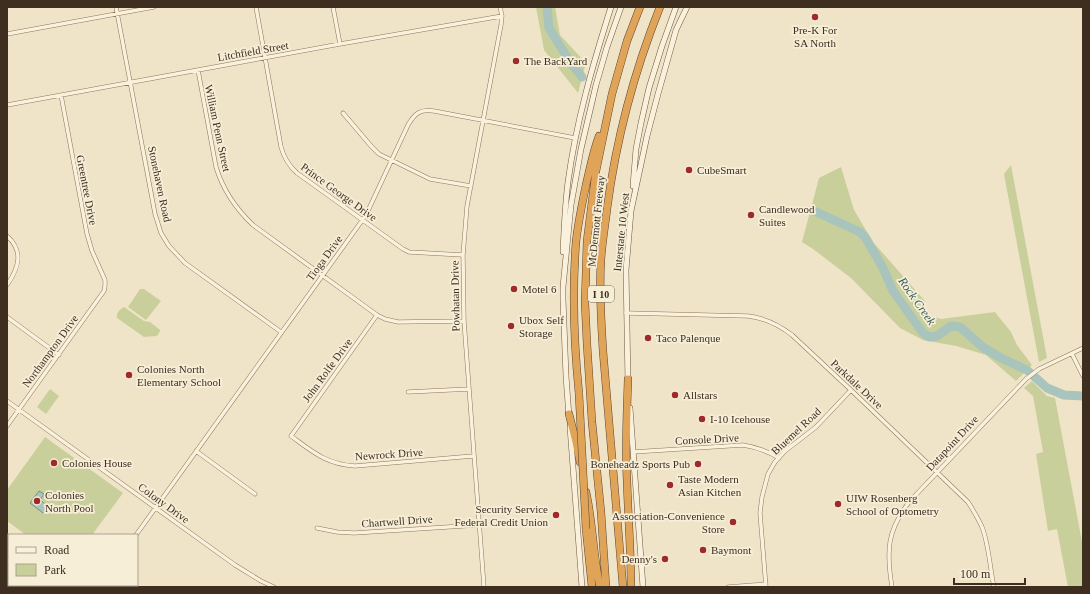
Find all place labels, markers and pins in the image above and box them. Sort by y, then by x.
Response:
marker: Pre-K For SA North [810,12,820,22]
place label: Pre-K For SA North [793,24,837,49]
place label: The BackYard [524,55,588,67]
marker: The BackYard [511,56,521,66]
place label: CubeSmart [697,164,747,176]
marker: CubeSmart [684,165,694,175]
place label: Candlewood Suites [759,203,815,228]
marker: Candlewood Suites [746,210,756,220]
place label: Motel 6 [522,283,557,295]
marker: Motel 6 [509,284,519,294]
place label: Ubox Self Storage [519,314,564,339]
marker: Ubox Self Storage [506,321,516,331]
place label: Taco Palenque [656,332,720,344]
marker: Taco Palenque [643,333,653,343]
place label: Colonies North Elementary School [137,363,221,388]
marker: Colonies North Elementary School [124,370,134,380]
place label: Allstars [683,389,717,401]
marker: Allstars [670,390,680,400]
place label: I-10 Icehouse [710,413,770,425]
marker: I-10 Icehouse [697,414,707,424]
place label: Colonies House [62,457,132,469]
marker: Colonies House [49,458,59,468]
place label: Boneheadz Sports Pub [590,458,690,470]
marker: Boneheadz Sports Pub [693,459,703,469]
place label: Taste Modern Asian Kitchen [678,473,742,498]
marker: Taste Modern Asian Kitchen [665,480,675,490]
place label: Colonies North Pool [45,489,94,514]
place label: UIW Rosenberg School of Optometry [846,492,939,517]
marker: Colonies North Pool [32,496,42,506]
marker: UIW Rosenberg School of Optometry [833,499,843,509]
place label: Security Service Federal Credit Union [455,503,548,528]
marker: Security Service Federal Credit Union [551,510,561,520]
place label: Association-Convenience Store [612,510,725,535]
marker: Association-Convenience Store [728,517,738,527]
place label: Baymont [711,544,751,556]
marker: Baymont [698,545,708,555]
place label: Denny's [621,553,657,565]
marker: Denny's [660,554,670,564]

